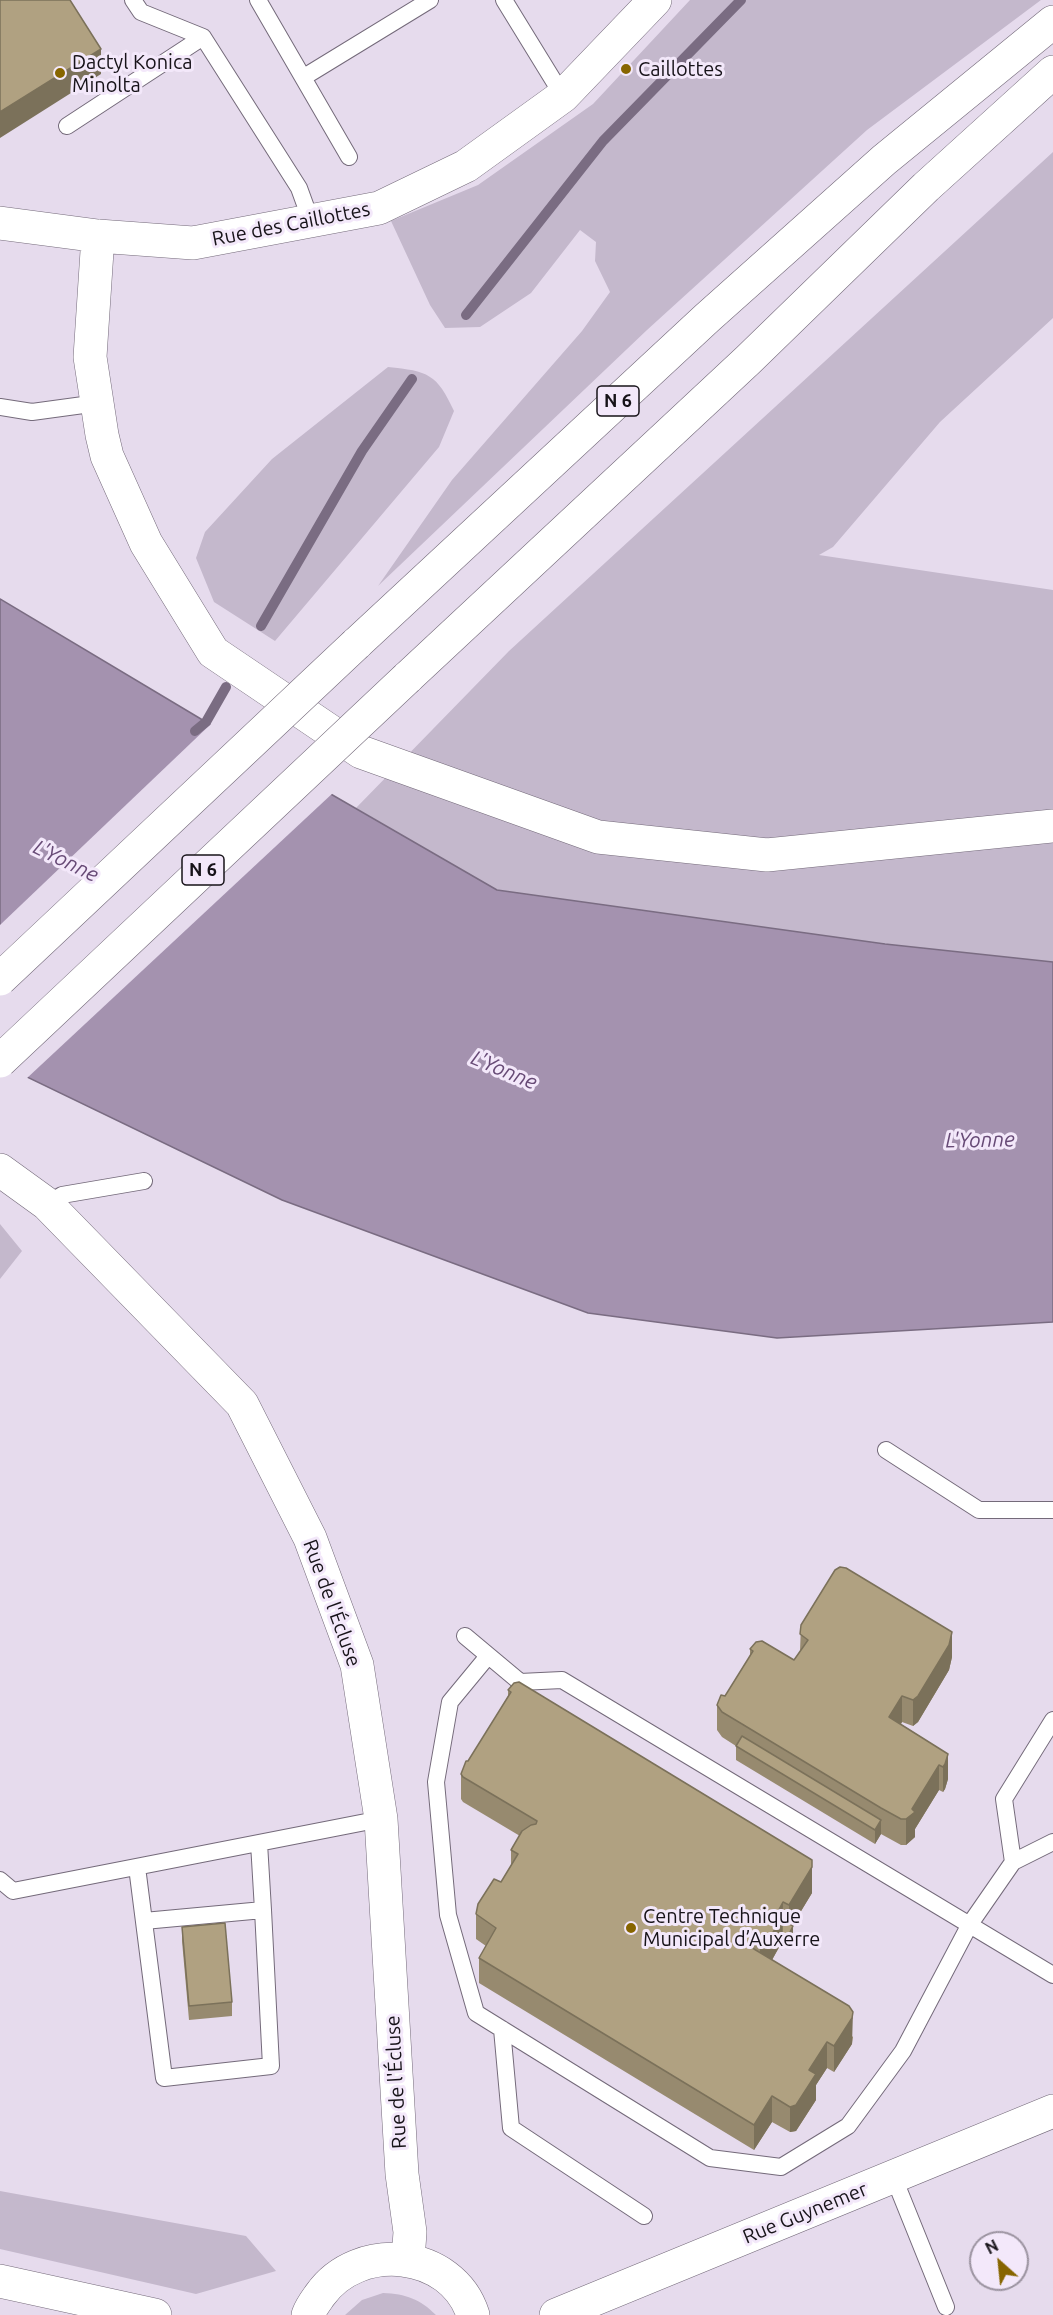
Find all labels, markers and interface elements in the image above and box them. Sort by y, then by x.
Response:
place label: Dactyl Konica Minolta [72,50,192,97]
place label: Caillottes [638,57,723,81]
marker: Caillottes [619,62,633,76]
marker: Dactyl Konica Minolta [53,66,67,80]
street label: Rue des Caillottes [210,197,372,251]
road number: N 6 [597,386,639,416]
water label: L'Yonne [29,835,103,887]
road number: N 6 [182,855,224,885]
water label: L'Yonne [467,1045,541,1095]
water label: L'Yonne [945,1127,1015,1153]
street label: Rue de l'Écluse [298,1536,366,1670]
place label: Centre Technique Municipal d’Auxerre [643,1904,820,1951]
marker: Centre Technique Municipal d’Auxerre [624,1921,638,1935]
street label: Rue de l'Écluse [381,2015,411,2149]
street label: Rue Guynemer [739,2177,871,2249]
north arrow [969,2231,1029,2291]
text: N [982,2236,1001,2257]

